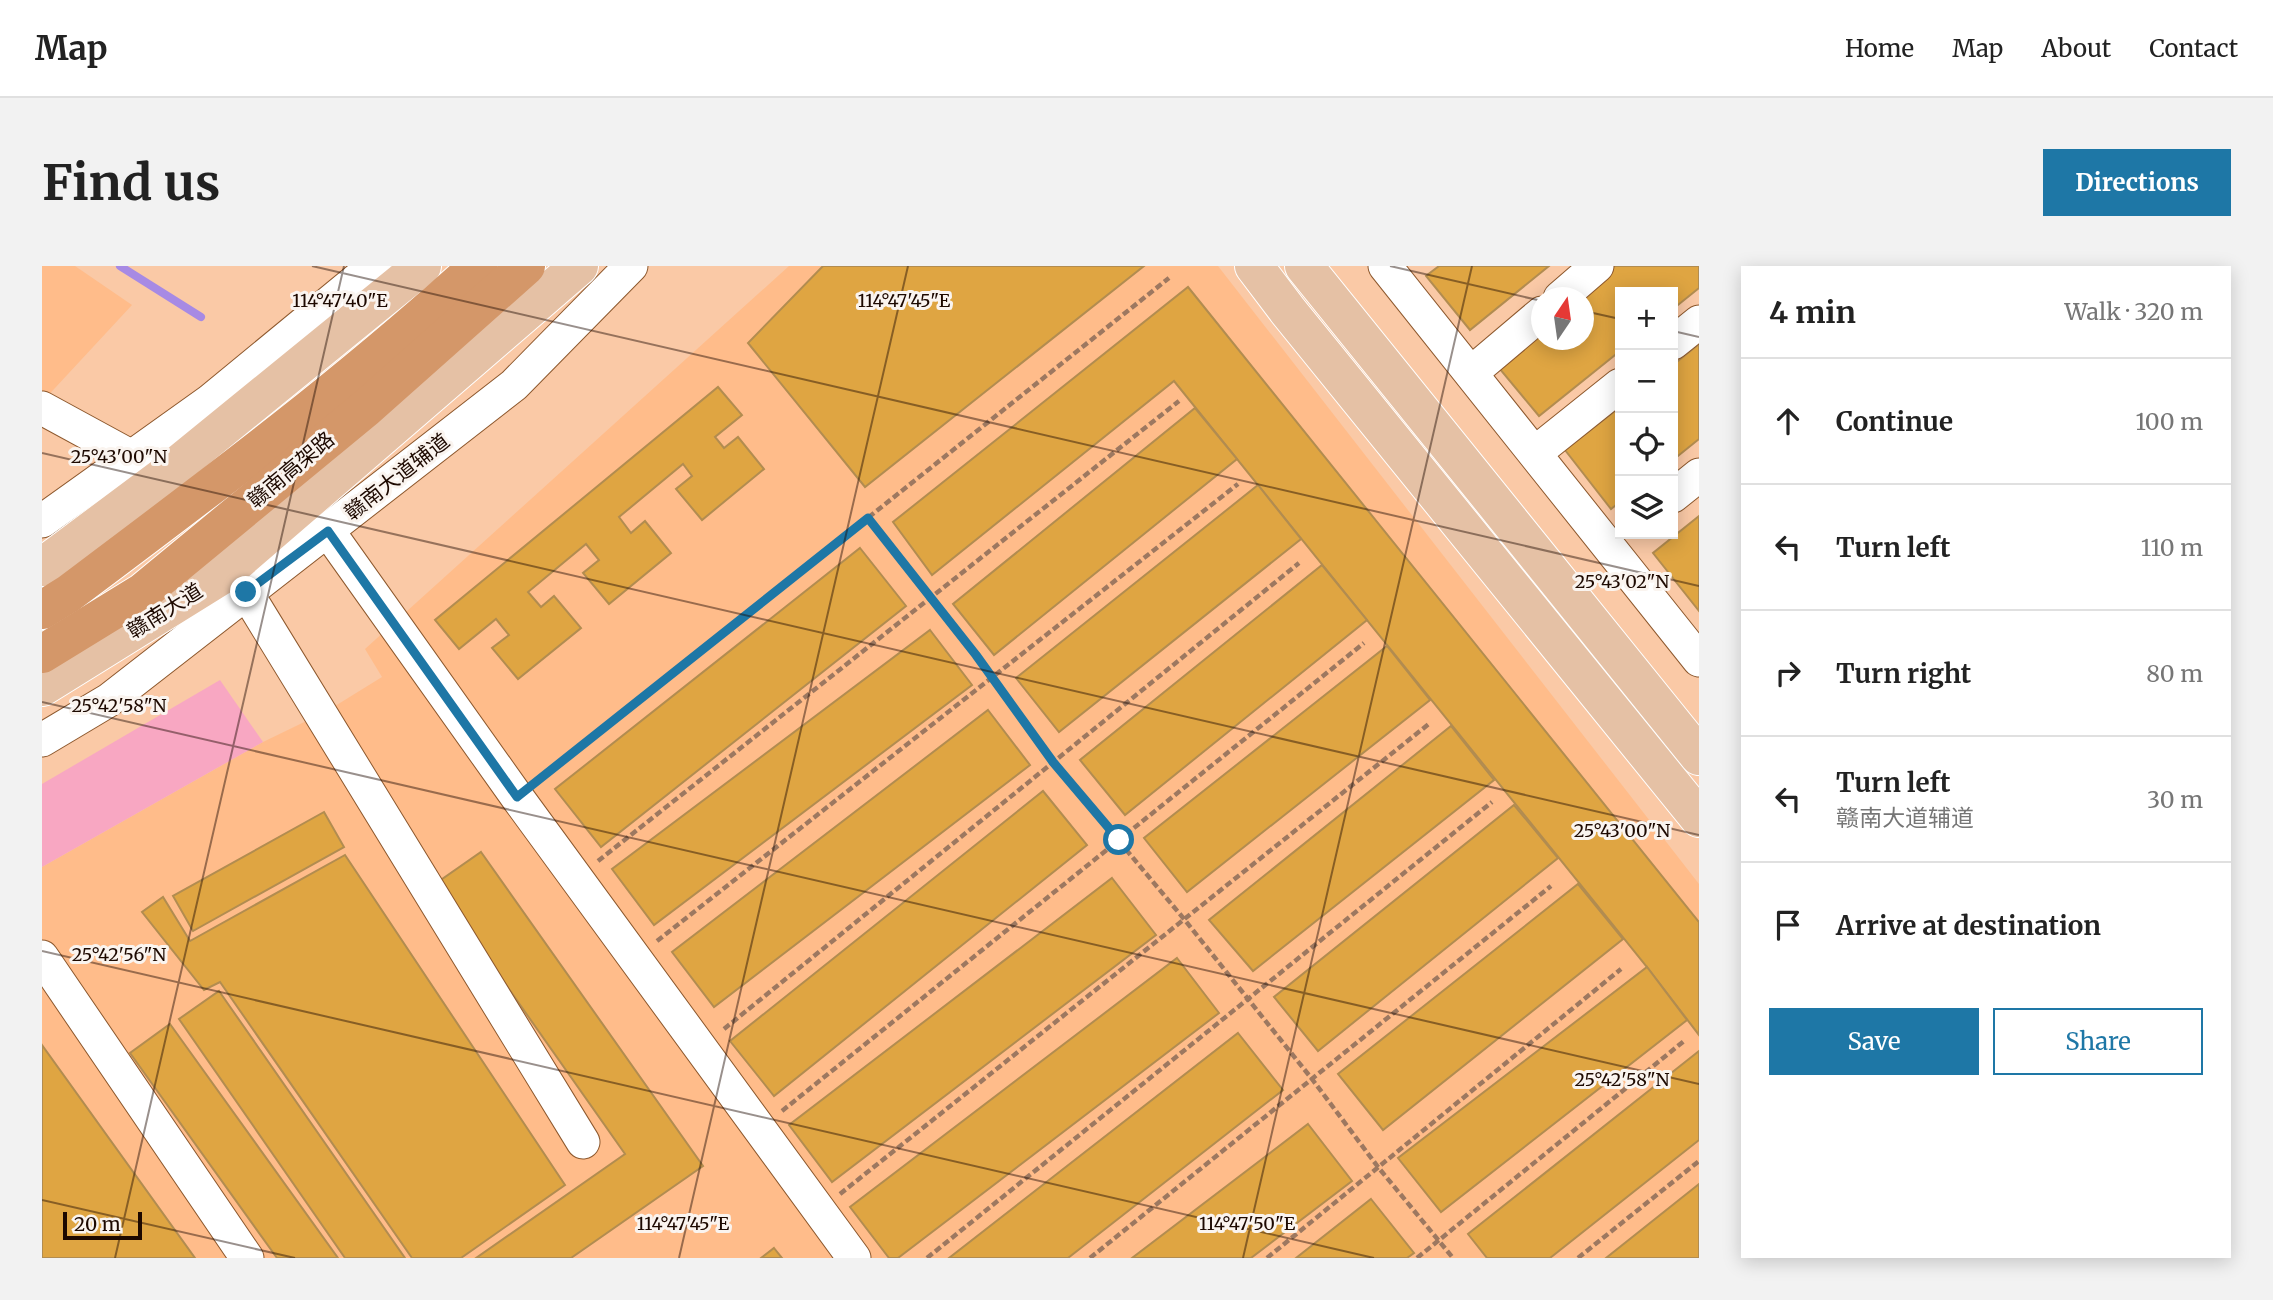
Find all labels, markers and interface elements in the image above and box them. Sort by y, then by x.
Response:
text: Map [35,28,108,69]
text: Home [1845,33,1914,64]
text: Map [1952,33,2003,64]
text: About [2041,33,2111,64]
text: Contact [2149,33,2238,64]
button: Directions [2043,149,2231,216]
text: Find us [42,152,220,213]
north arrow [1531,287,1594,350]
map controls [1615,287,1678,539]
button: + [1615,287,1678,350]
text: 114°47'40"E [292,289,388,312]
text: 114°47'45"E [858,289,951,312]
text: 4 min [1769,293,1856,331]
text: Walk · 320 m [2065,297,2203,326]
button: − [1615,350,1678,413]
icon: ahead [1769,402,1807,440]
text: Continue [1836,405,1953,438]
text: 100 m [2135,407,2203,436]
button: locate [1615,413,1678,476]
street label: 赣南高架路 [242,426,340,514]
street label: 赣南大道辅道 [339,427,455,526]
text: 25°43'00"N [71,445,167,468]
button: layers [1615,476,1678,539]
icon: left [1769,528,1807,566]
text: Turn left [1836,531,1950,564]
text: 110 m [2141,533,2203,562]
text: 25°43'02"N [1575,570,1669,593]
route end [230,576,261,607]
street label: 赣南大道 [122,577,208,644]
icon: right [1769,654,1807,692]
text: Turn right [1836,657,1971,690]
text: 80 m [2146,659,2203,688]
text: 25°42'58"N [72,694,167,717]
text: Turn left [1836,766,1950,799]
icon: left [1769,780,1807,818]
text: 30 m [2147,785,2203,814]
text: 赣南大道辅道 [1836,803,1974,832]
text: 25°43'00"N [1574,819,1670,842]
route start [1103,824,1134,855]
icon: arrive [1769,906,1807,944]
text: Arrive at destination [1836,909,2101,942]
text: 25°42'56"N [72,943,166,966]
button: Save [1769,1008,1979,1075]
button: Share [1993,1008,2203,1075]
text: 25°42'58"N [1575,1068,1670,1091]
scale bar [63,1209,142,1241]
text: 20 m [74,1212,121,1236]
text: 114°47'45"E [637,1212,730,1235]
text: 114°47'50"E [1199,1212,1296,1235]

